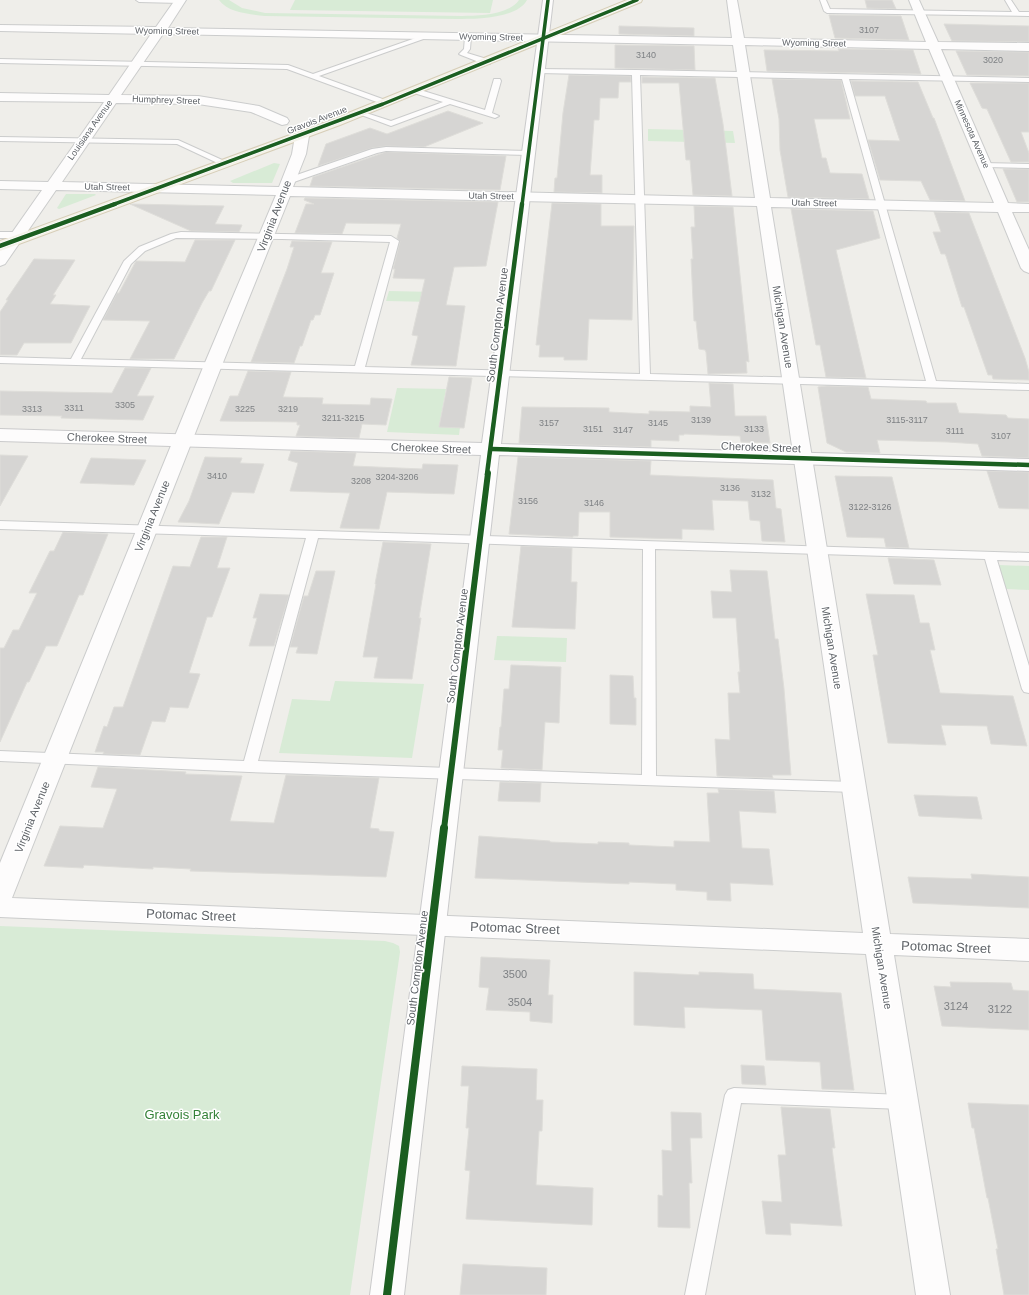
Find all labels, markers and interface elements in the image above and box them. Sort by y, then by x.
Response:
street label: Wyoming Street [135,25,200,37]
house number: 3107 [859,25,879,35]
street label: Wyoming Street [459,31,524,43]
street label: Wyoming Street [782,37,847,49]
house number: 3140 [636,50,656,60]
house number: 3020 [983,55,1003,65]
street label: Humphrey Street [132,94,201,106]
street label: Louisiana Avenue [66,98,114,162]
street label: Minnesota Avenue [952,98,992,170]
street label: Gravois Avenue [286,104,348,136]
street label: Virginia Avenue [255,178,293,254]
street label: Utah Street [84,182,130,192]
street label: Utah Street [468,191,514,201]
street label: Utah Street [791,198,837,208]
street label: South Compton Avenue [484,267,510,383]
street label: Michigan Avenue [771,285,795,369]
house number: 3305 [115,400,135,410]
house number: 3311 [64,403,84,413]
house number: 3313 [22,404,42,414]
house number: 3225 [235,404,255,414]
house number: 3219 [278,404,298,414]
house number: 3211-3215 [322,413,364,423]
house number: 3139 [691,415,711,425]
house number: 3115-3117 [886,415,928,425]
house number: 3157 [539,418,559,428]
house number: 3145 [648,418,668,428]
house number: 3151 [583,424,603,434]
house number: 3133 [744,424,764,434]
house number: 3147 [613,425,633,435]
house number: 3111 [946,426,964,436]
street label: Cherokee Street [67,431,147,445]
house number: 3107 [991,431,1011,441]
street label: Cherokee Street [721,440,801,454]
street label: Cherokee Street [391,441,471,455]
house number: 3410 [207,471,227,481]
house number: 3204-3206 [375,472,419,482]
house number: 3208 [351,476,371,486]
street label: Virginia Avenue [132,478,172,554]
house number: 3136 [720,483,740,493]
house number: 3132 [751,489,771,499]
house number: 3156 [518,496,538,506]
house number: 3146 [584,498,604,508]
house number: 3122-3126 [848,502,892,512]
street label: South Compton Avenue [444,588,470,704]
street label: Michigan Avenue [820,606,844,690]
street label: Virginia Avenue [12,779,52,855]
street label: Potomac Street [146,906,236,924]
street label: South Compton Avenue [404,910,430,1026]
street label: Potomac Street [470,919,560,937]
street label: Michigan Avenue [870,926,894,1010]
street label: Potomac Street [901,938,991,956]
house number: 3500 [503,968,527,980]
house number: 3504 [508,996,532,1008]
house number: 3124 [944,1000,968,1012]
house number: 3122 [988,1003,1012,1015]
park label: Gravois Park [144,1107,220,1122]

